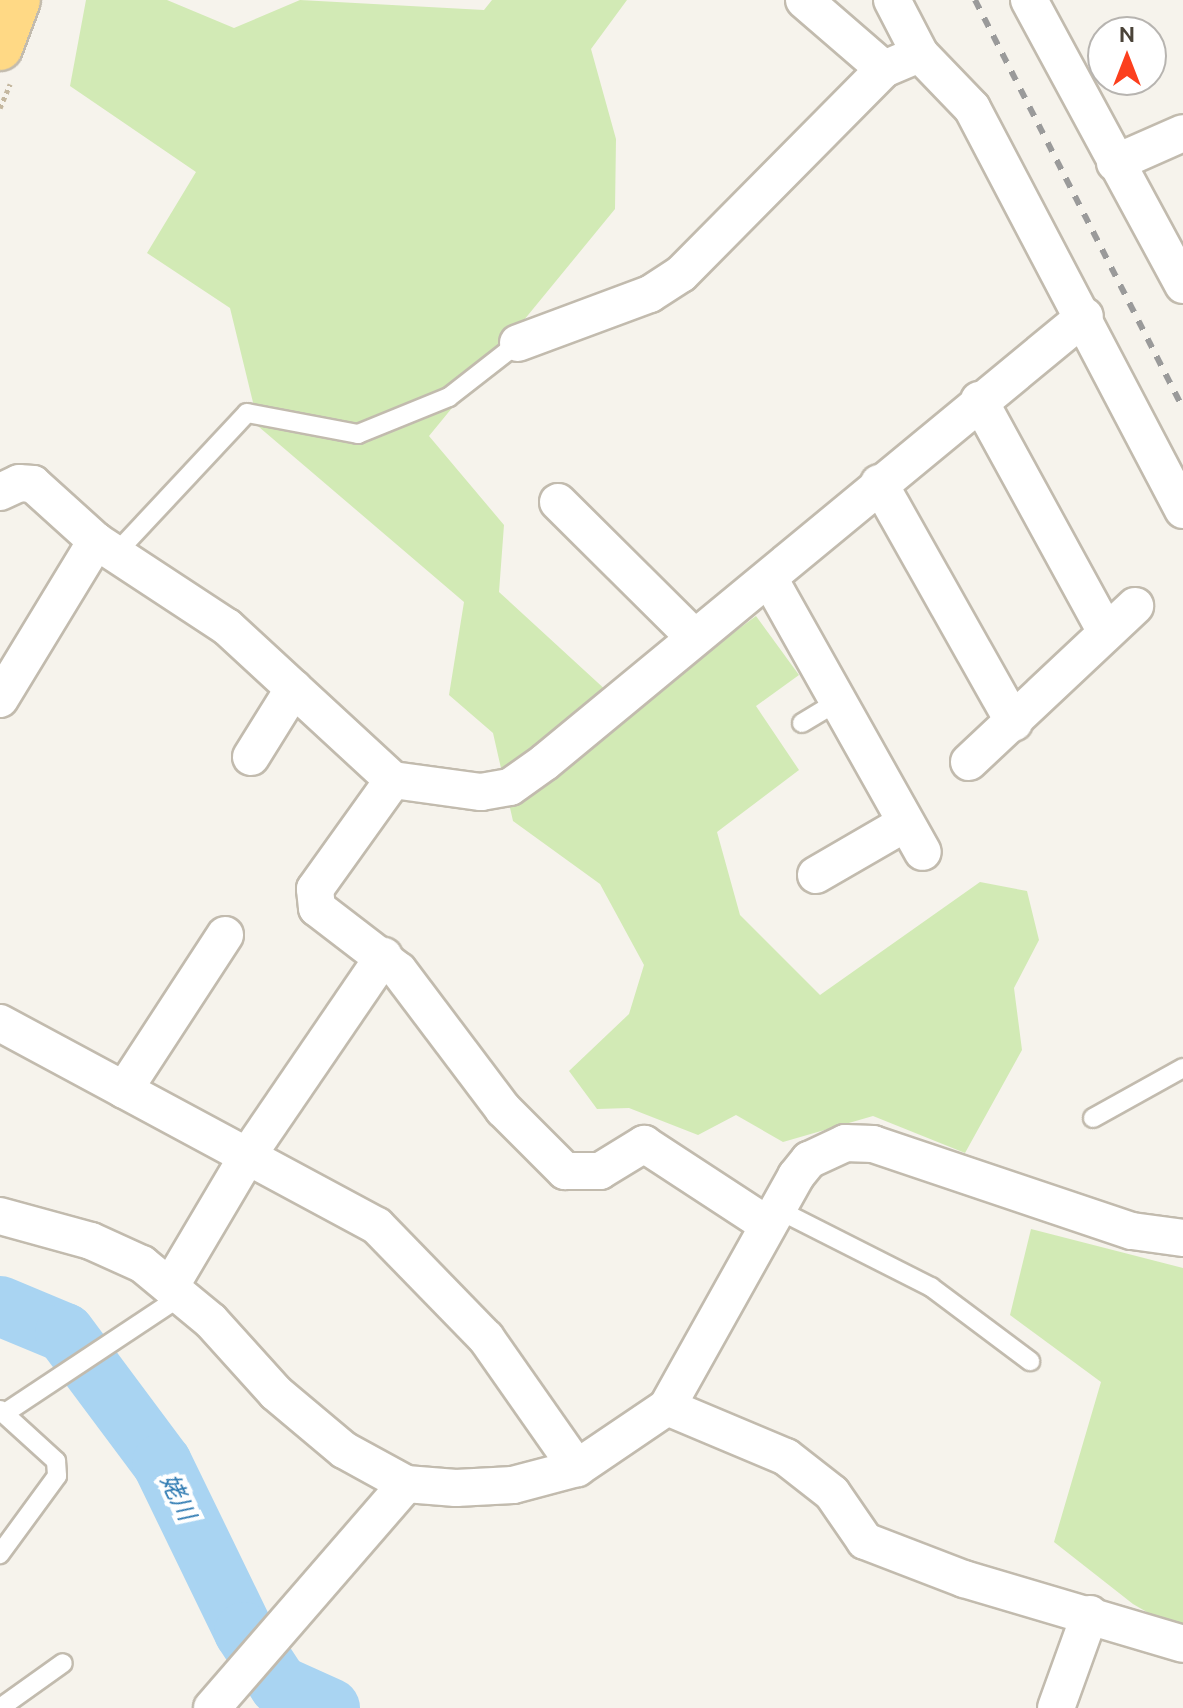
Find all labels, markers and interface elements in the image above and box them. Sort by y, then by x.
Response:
north arrow [1087,16,1167,96]
text: N [1119,21,1135,46]
water label: 姥川 [155,1469,201,1525]

